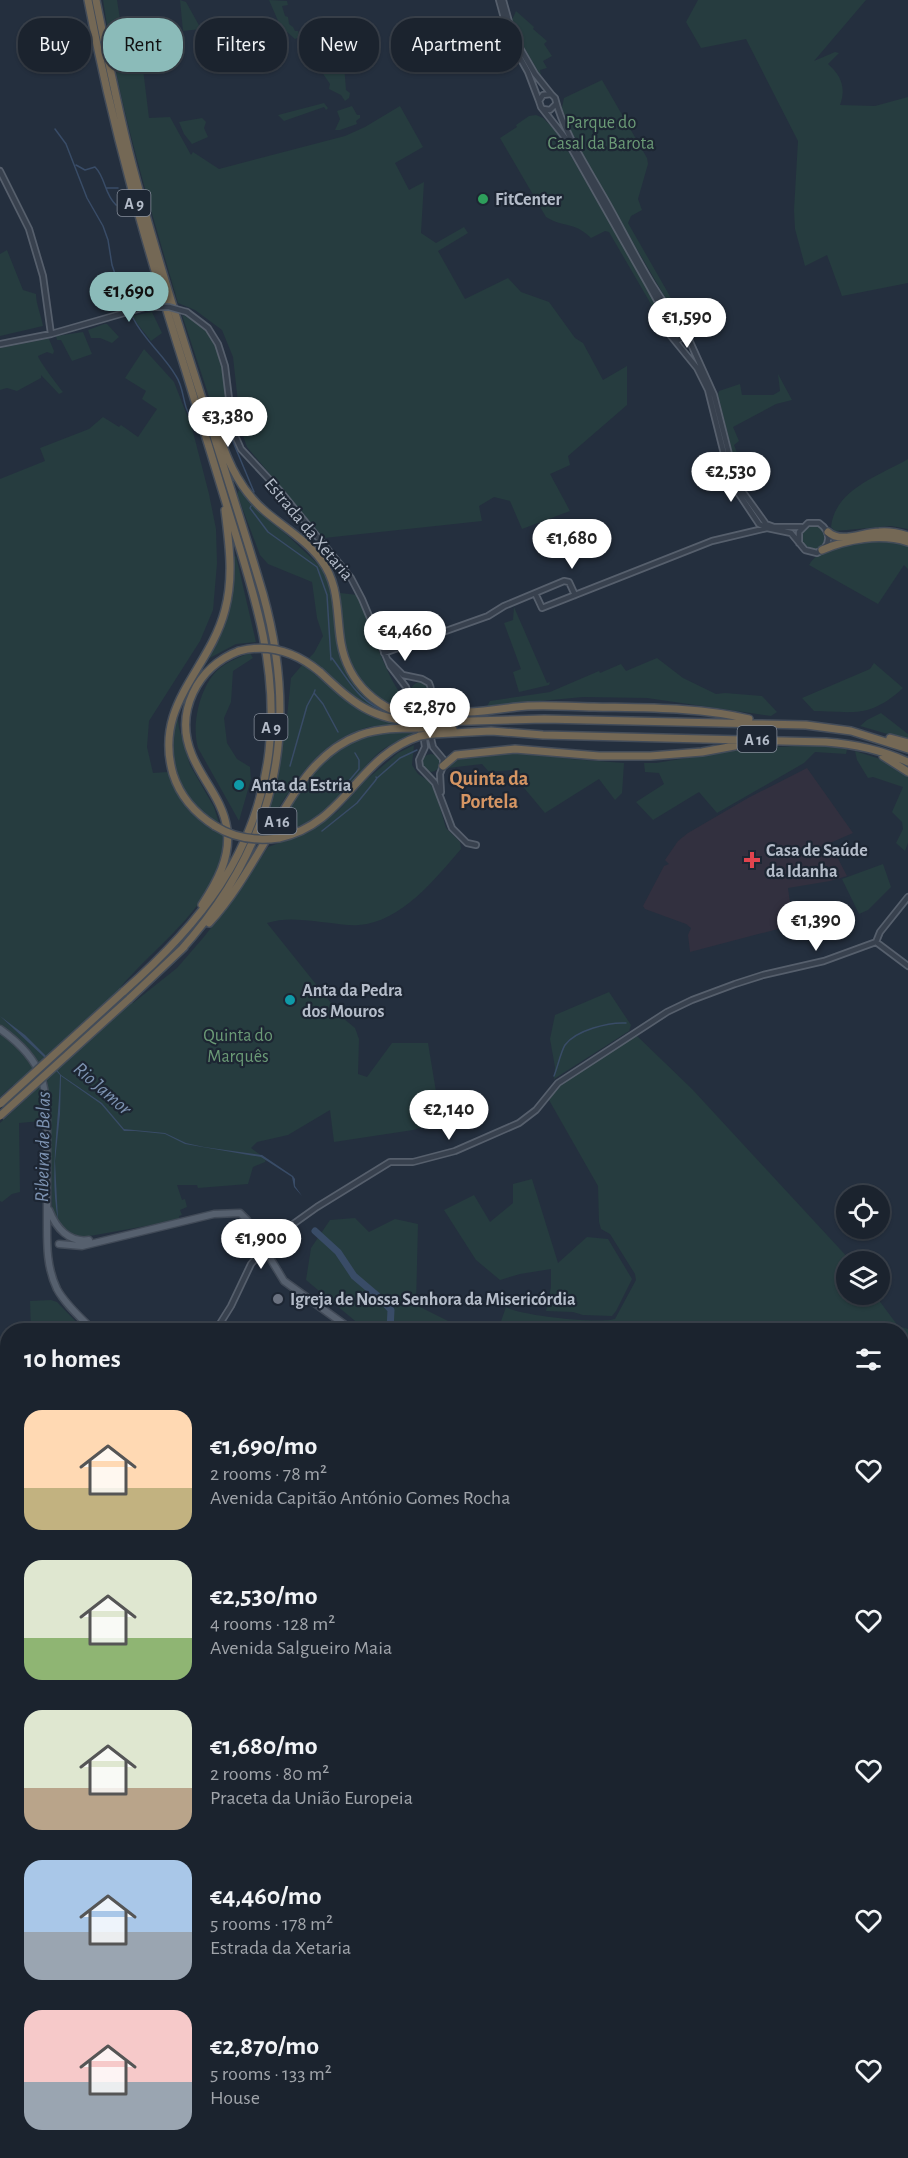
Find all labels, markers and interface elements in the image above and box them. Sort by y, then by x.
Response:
chip: Buy [18,18,91,72]
chip: Rent [103,18,183,72]
chip: Filters [195,18,287,72]
chip: New [299,18,379,72]
chip: Apartment [391,18,522,72]
park label: Parque do Casal da Barota [547,114,655,153]
road number: A 9 [118,190,150,216]
place label: FitCenter [495,191,562,209]
marker: FitCenter [476,192,490,206]
pin: €1,690 [80,272,178,323]
text: €1,690 [104,281,154,301]
pin: €1,590 [638,298,736,349]
text: €1,590 [662,307,712,327]
pin: €3,380 [179,397,277,448]
text: €3,380 [202,406,254,426]
pin: €2,530 [682,452,780,503]
text: €2,530 [705,461,757,481]
street label: Estrada da Xetaria [260,475,356,584]
pin: €1,680 [523,519,621,570]
text: €1,680 [546,528,598,548]
pin: €4,460 [356,611,454,662]
text: €4,460 [378,620,432,640]
pin: €2,870 [381,688,479,739]
text: €2,870 [404,697,456,717]
road number: A 9 [254,714,288,740]
road number: A 16 [738,726,777,752]
district label: Quinta da Portela [450,769,529,812]
place label: Anta da Estria [251,777,352,795]
marker: Anta da Estria [232,778,246,792]
road number: A 16 [258,808,296,834]
place label: Casa de Saúde da Idanha [766,842,868,881]
marker: Casa de Saúde da Idanha [743,851,761,869]
pin: €1,390 [767,901,865,952]
text: €1,390 [791,910,841,930]
place label: Anta da Pedra dos Mouros [302,982,403,1021]
marker: Anta da Pedra dos Mouros [283,993,297,1007]
park label: Quinta do Marquês [203,1027,273,1066]
water label: Rio Jamor [70,1058,136,1119]
pin: €2,140 [400,1090,498,1141]
water label: Ribeira de Belas [32,1091,54,1203]
text: €2,140 [423,1099,475,1119]
map controls [836,1185,890,1305]
button: locate [836,1185,890,1239]
pin: €1,900 [212,1219,310,1270]
text: €1,900 [235,1228,287,1248]
button: layers [836,1251,890,1305]
place label: Igreja de Nossa Senhora da Misericórdia [290,1291,576,1309]
marker: Igreja de Nossa Senhora da Misericórdia [271,1292,285,1306]
icon: filters [852,1343,885,1376]
text: 10 homes [24,1346,121,1372]
text: €1,690/mo [210,1433,317,1459]
icon: home [72,1434,144,1506]
icon: heart [852,1454,885,1487]
text: 2 rooms · 78 m² [210,1464,327,1484]
text: Avenida Capitão António Gomes Rocha [210,1488,510,1508]
text: €2,530/mo [210,1583,318,1609]
icon: home [72,1584,144,1656]
icon: heart [852,1604,885,1637]
text: 4 rooms · 128 m² [210,1614,335,1634]
text: Avenida Salgueiro Maia [210,1638,392,1658]
text: €1,680/mo [210,1733,318,1759]
icon: home [72,1734,144,1806]
icon: heart [852,1754,885,1787]
text: 2 rooms · 80 m² [210,1764,329,1784]
text: Praceta da União Europeia [210,1788,413,1808]
text: €4,460/mo [210,1883,322,1909]
icon: home [72,1884,144,1956]
icon: heart [852,1904,885,1937]
text: 5 rooms · 178 m² [210,1914,333,1934]
text: Estrada da Xetaria [210,1938,351,1958]
text: €2,870/mo [210,2033,319,2059]
icon: home [72,2034,144,2106]
icon: heart [852,2054,885,2087]
text: 5 rooms · 133 m² [210,2064,332,2084]
text: House [210,2088,260,2108]

